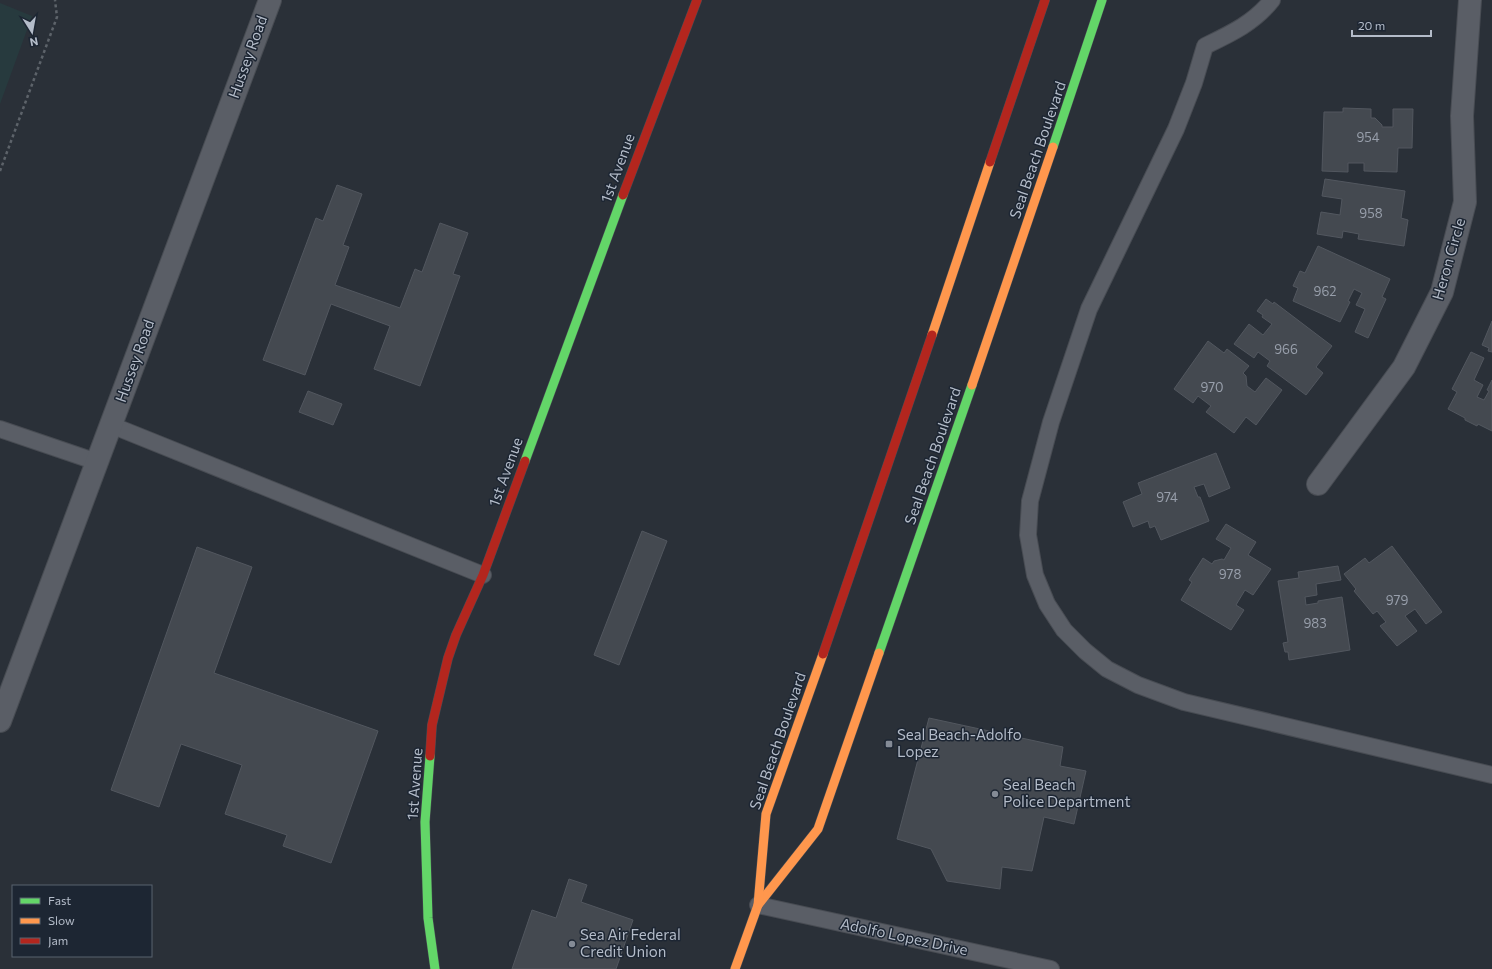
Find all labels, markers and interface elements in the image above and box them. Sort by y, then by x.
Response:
north arrow [12,12,52,52]
scale bar [1352,12,1431,38]
street label: Hussey Road [224,13,270,100]
text: 20 m [1358,18,1385,32]
text: N [29,35,39,49]
street label: Seal Beach Boulevard [1005,79,1069,221]
house number: 954 [1356,129,1380,145]
street label: 1st Avenue [596,131,638,205]
house number: 958 [1359,205,1383,221]
street label: Heron Circle [1428,216,1468,302]
house number: 962 [1314,283,1336,299]
street label: Hussey Road [111,317,157,404]
house number: 966 [1274,341,1298,357]
house number: 970 [1200,379,1224,395]
street label: Seal Beach Boulevard [900,385,964,527]
street label: 1st Avenue [484,435,526,509]
house number: 974 [1156,489,1178,505]
house number: 978 [1219,566,1241,582]
house number: 979 [1386,592,1408,608]
house number: 983 [1303,615,1327,631]
street label: Seal Beach Boulevard [745,670,809,812]
place label: Seal Beach-Adolfo Lopez [897,725,1022,760]
marker: Seal Beach-Adolfo Lopez [884,739,894,749]
street label: 1st Avenue [403,747,426,821]
place label: Seal Beach Police Department [1003,775,1131,810]
marker: Seal Beach Police Department [990,789,1000,799]
legend [12,885,152,957]
text: Fast [48,893,71,907]
text: Slow [48,913,75,927]
street label: Adolfo Lopez Drive [839,914,970,958]
place label: Sea Air Federal Credit Union [580,925,681,960]
text: Jam [48,933,68,948]
marker: Sea Air Federal Credit Union [567,939,577,949]

